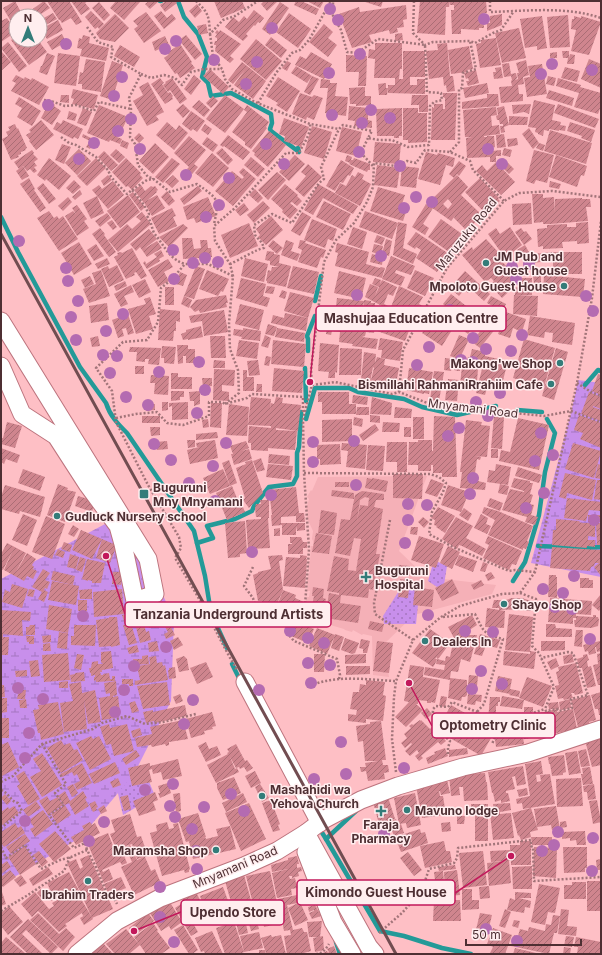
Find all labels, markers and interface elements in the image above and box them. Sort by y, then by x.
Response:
north arrow [8,8,48,48]
text: N [24,11,32,25]
street label: Maruzuku Road [432,195,500,273]
place label: JM Pub and Guest house [494,249,568,278]
marker: JM Pub and Guest house [481,258,491,268]
place label: Mpoloto Guest House [430,279,556,294]
marker: Mpoloto Guest House [559,281,569,291]
callout: Mashujaa Education Centre [316,306,506,331]
text: Mashujaa Education Centre [324,310,499,326]
place label: Makong'we Shop [450,356,552,371]
marker: Makong'we Shop [555,358,565,368]
place label: Bismillahi RahmaniRrahiim Cafe [358,377,543,392]
marker: Bismillahi RahmaniRrahiim Cafe [546,379,556,389]
street label: Mnyamani Road [427,395,519,421]
place label: Buguruni Mny Mnyamani [153,480,243,509]
marker: Buguruni Mny Mnyamani [138,488,150,500]
place label: Gudluck Nursery school [65,509,206,524]
marker: Gudluck Nursery school [52,511,62,521]
place label: Buguruni Hospital [375,563,429,592]
marker: Buguruni Hospital [360,571,372,583]
place label: Shayo Shop [512,597,582,612]
marker: Shayo Shop [499,599,509,609]
callout: Tanzania Underground Artists [125,602,331,627]
text: Tanzania Underground Artists [133,606,323,622]
place label: Dealers In [433,634,492,649]
marker: Dealers In [420,636,430,646]
callout: Optometry Clinic [432,713,555,738]
text: Optometry Clinic [439,717,547,733]
place label: Mashahidi wa Yehova Church [270,782,359,811]
marker: Mashahidi wa Yehova Church [257,791,267,801]
place label: Mavuno lodge [415,803,498,818]
marker: Mavuno lodge [402,805,412,815]
marker: Faraja Pharmacy [376,806,386,816]
place label: Faraja Pharmacy [351,817,411,846]
street label: Mnyamani Road [190,842,280,892]
place label: Maramsha Shop [113,843,208,858]
marker: Maramsha Shop [211,845,221,855]
marker: Ibrahim Traders [83,876,93,886]
callout: Kimondo Guest House [297,880,455,905]
text: Kimondo Guest House [305,884,447,900]
place label: Ibrahim Traders [42,887,135,902]
callout: Upendo Store [181,900,284,925]
text: Upendo Store [190,904,277,920]
scale bar [466,921,581,947]
text: 50 m [472,927,501,942]

